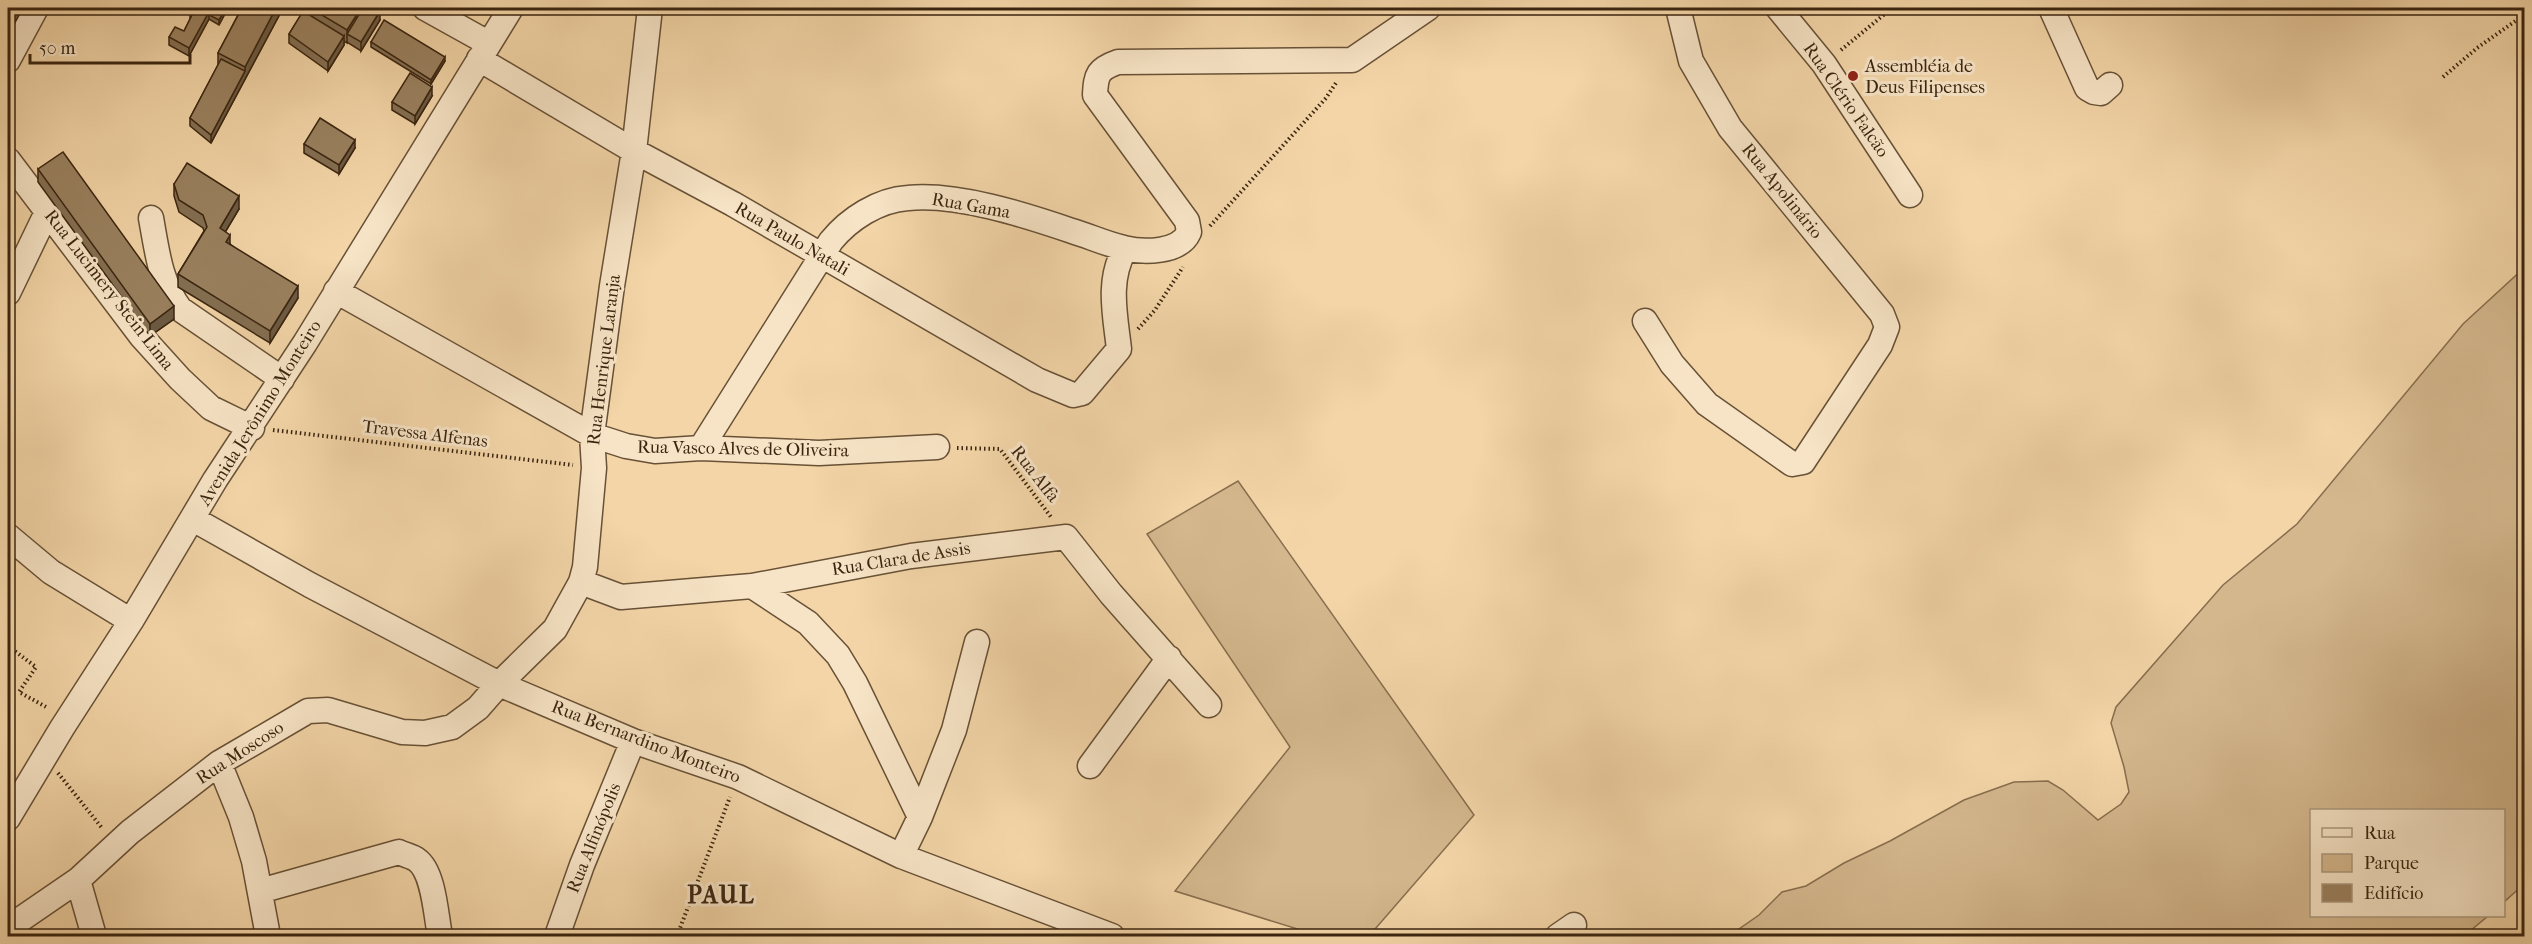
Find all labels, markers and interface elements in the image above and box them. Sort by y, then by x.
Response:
scale bar [30,27,190,65]
text: 50 m [39,38,76,59]
street label: Rua Clério Falcão [1799,39,1893,161]
place label: Assembléia de Deus Filipenses [1864,56,1985,98]
marker: Assembléia de Deus Filipenses [1846,69,1860,83]
street label: Rua Apolinário [1737,139,1827,243]
street label: Rua Gama [930,189,1013,223]
street label: Rua Paulo Natali [731,198,854,281]
street label: Rua Lucimery Stein Lima [40,206,179,375]
street label: Rua Henrique Laranja [583,273,625,447]
street label: Avenida Jerônimo Monteiro [194,316,326,511]
street label: Travessa Alfenas [361,416,489,452]
street label: Rua Vasco Alves de Oliveira [637,437,850,461]
street label: Rua Alfa [1006,442,1064,507]
street label: Rua Clara de Assis [830,538,972,580]
street label: Rua Bernardino Monteiro [548,696,744,788]
street label: Rua Moscoso [192,717,288,789]
street label: Rua Alfinópolis [562,779,626,896]
legend [2310,809,2505,917]
text: Rua [2364,823,2396,844]
text: Parque [2364,853,2419,874]
district label: PAUL [687,881,755,909]
text: Edifício [2364,883,2423,904]

